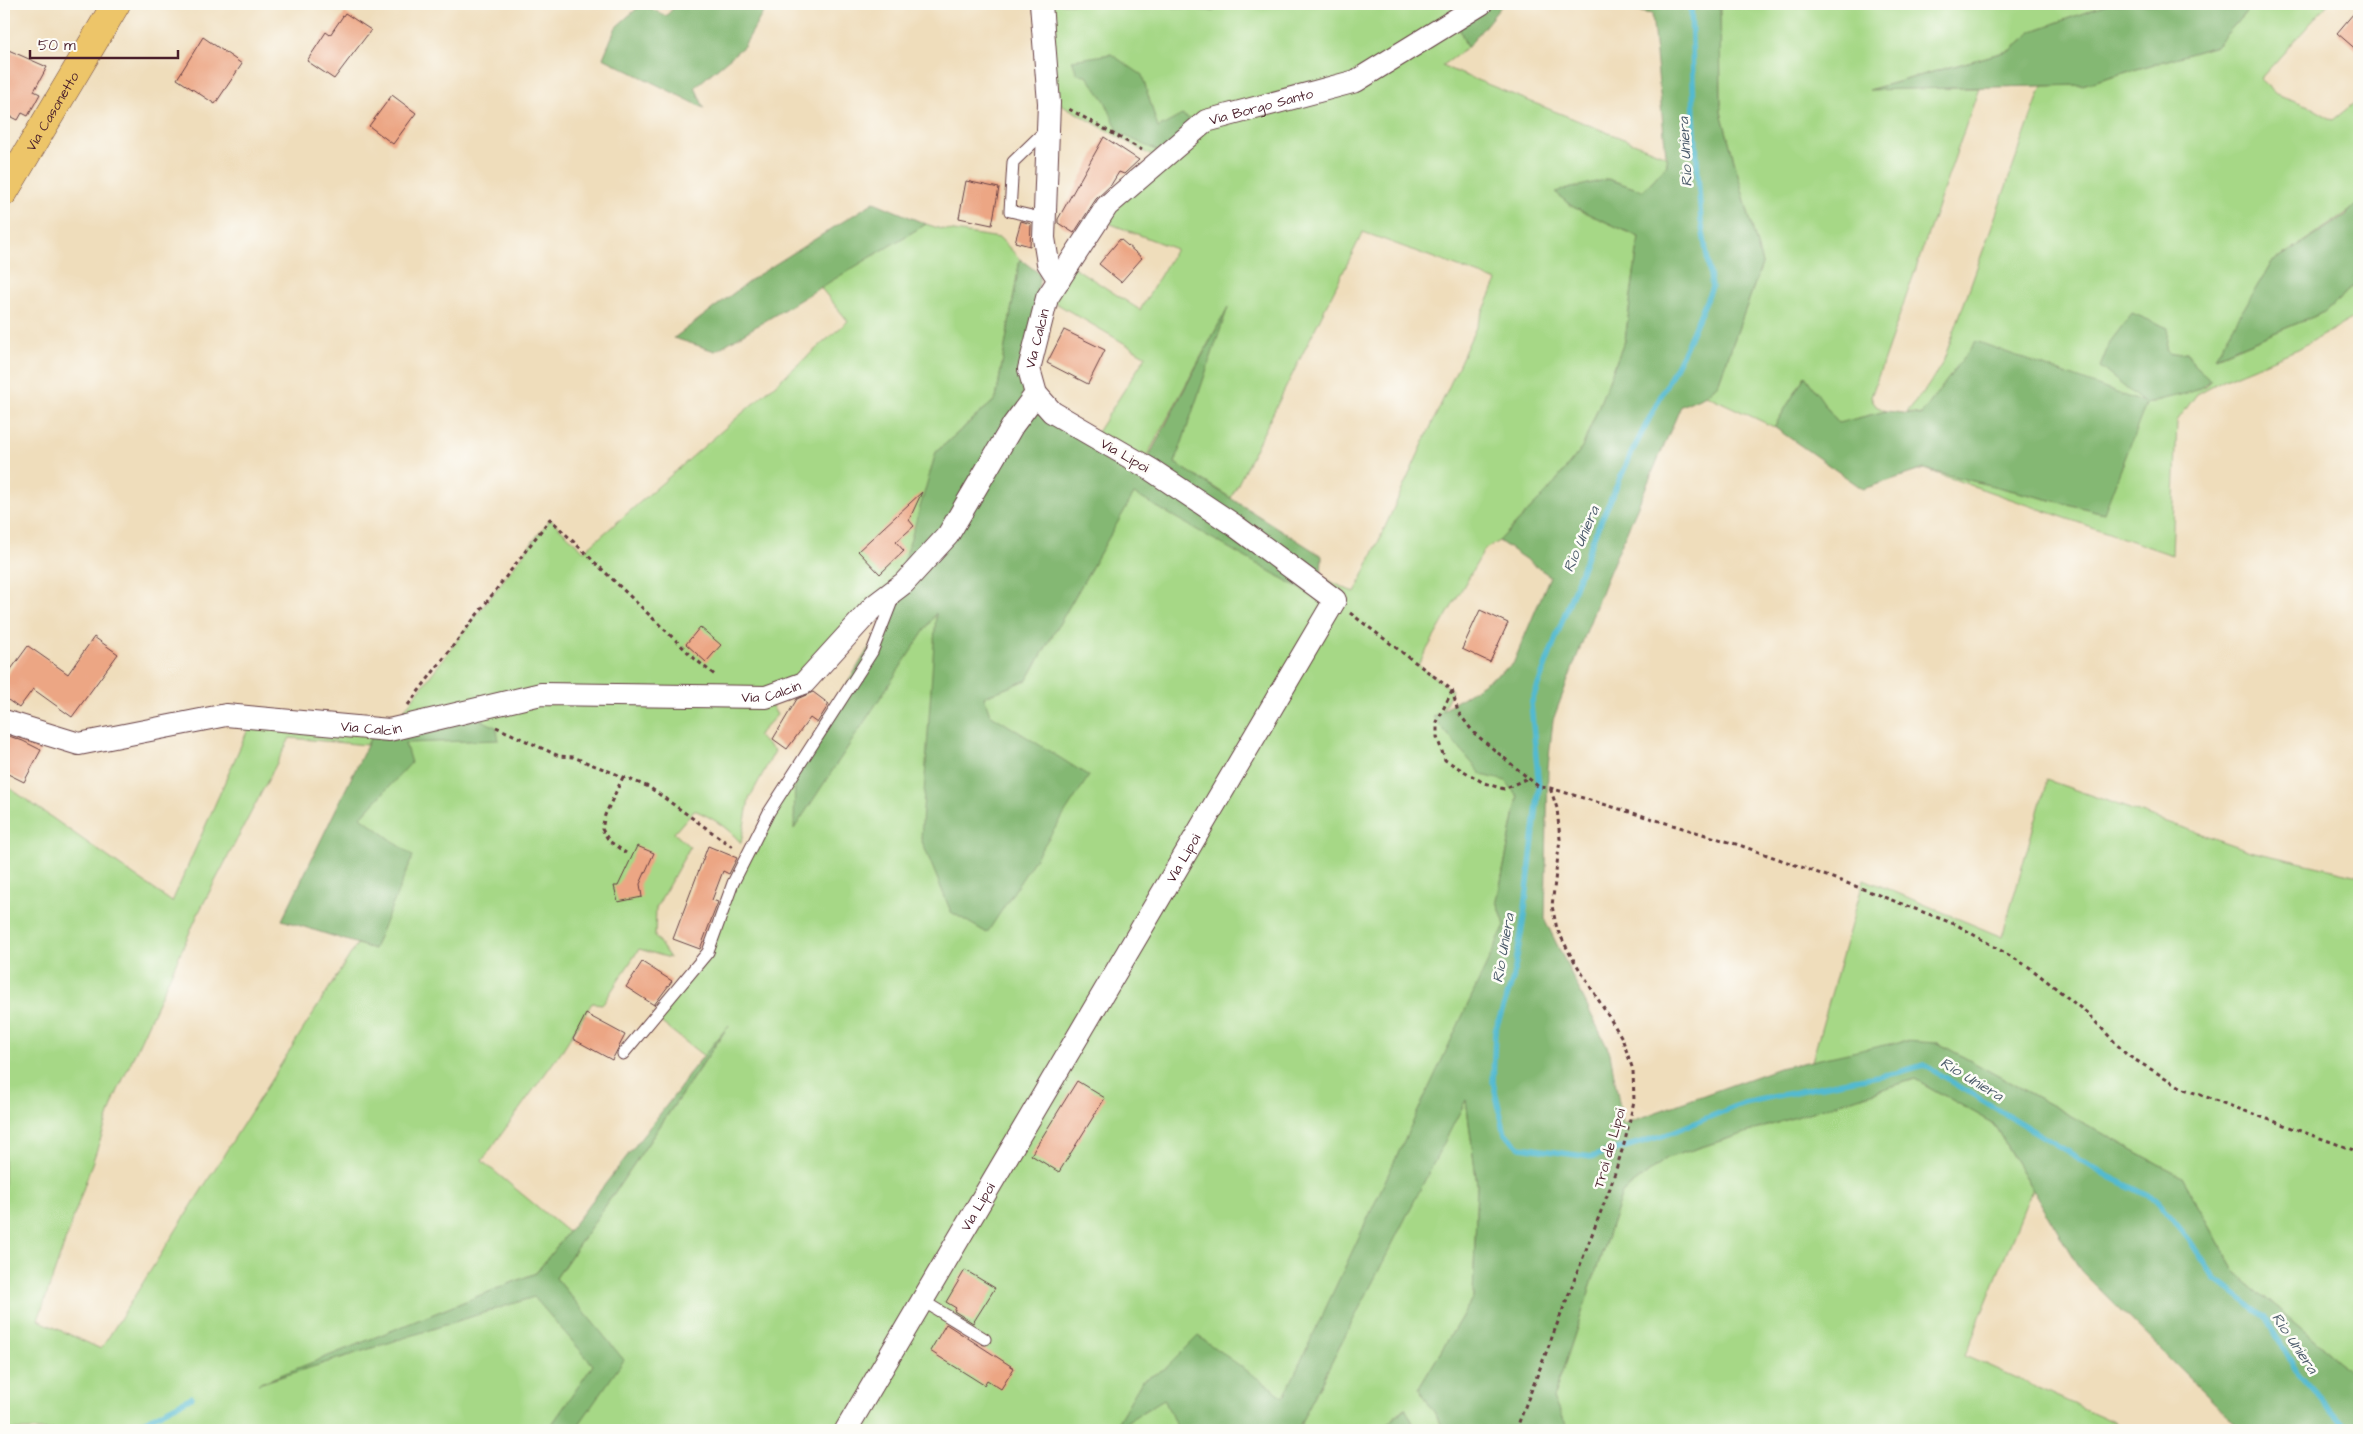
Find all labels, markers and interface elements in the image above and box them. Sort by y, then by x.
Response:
scale bar [30,28,178,60]
text: 50 m [38,35,76,56]
street label: Via Casonetto [22,68,84,155]
street label: Via Borgo Santo [1207,84,1315,131]
water label: Rio Uniera [1673,115,1698,187]
street label: Via Calcin [1021,307,1055,371]
street label: Via Lipoi [1096,434,1153,478]
water label: Rio Uniera [1558,502,1605,575]
street label: Via Calcin [741,676,804,708]
street label: Via Calcin [340,717,404,741]
street label: Via Lipoi [1162,830,1206,886]
water label: Rio Uniera [1487,911,1520,984]
water label: Rio Uniera [1936,1052,2008,1107]
street label: Troi de Lipoi [1589,1106,1631,1190]
street label: Via Lipoi [956,1179,1000,1235]
water label: Rio Uniera [2266,1309,2324,1379]

